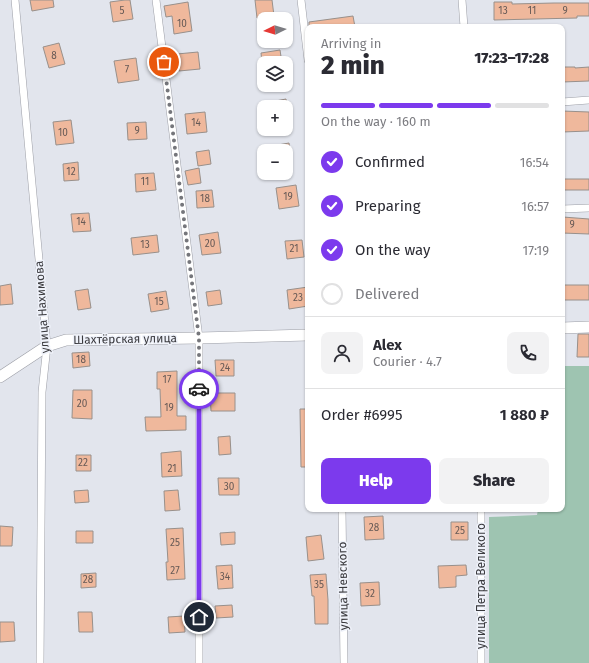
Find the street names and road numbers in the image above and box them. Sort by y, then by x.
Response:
street label: улица Нахимова [32,260,52,354]
street label: Шахтёрская улица [73,331,177,347]
street label: улица Петра Великого [474,523,488,649]
street label: улица Невского [335,542,351,630]

